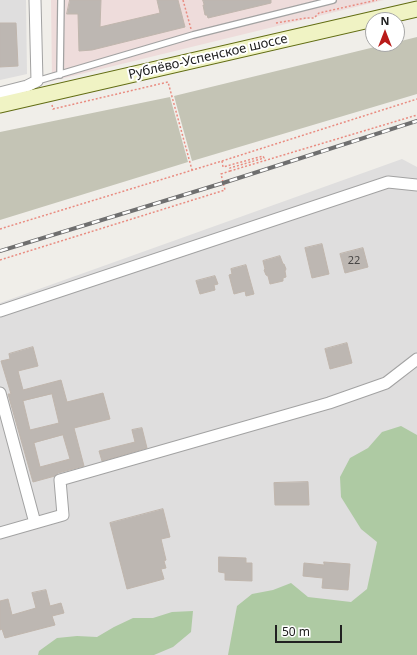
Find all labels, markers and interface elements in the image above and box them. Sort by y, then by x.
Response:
north arrow [365,12,405,52]
text: N [381,13,389,28]
street label: Рублёво-Успенское шоссе [127,31,289,83]
house number: 22 [348,254,360,268]
scale bar [277,617,344,643]
text: 50 m [282,623,310,640]

